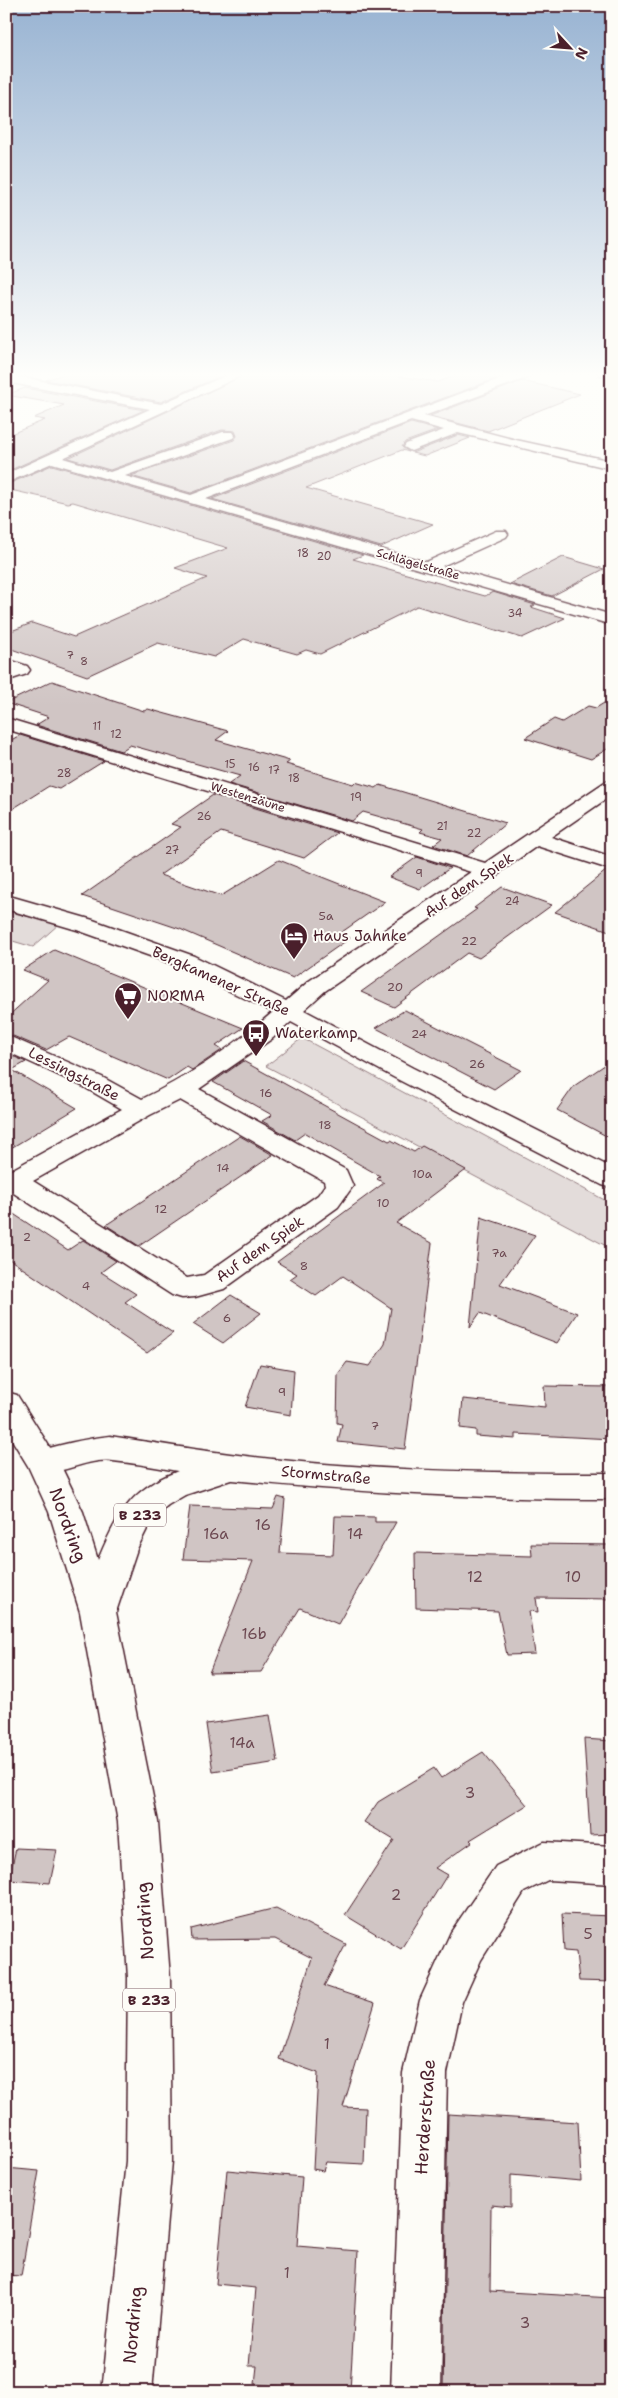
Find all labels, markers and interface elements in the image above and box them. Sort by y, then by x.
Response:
north arrow [546,22,596,72]
text: N [571,45,592,63]
street label: Schlägelstraße [374,544,462,584]
house number: 18 [297,546,309,561]
house number: 20 [316,549,332,564]
house number: 34 [508,606,523,621]
house number: 7 [66,648,74,663]
house number: 8 [80,654,88,669]
house number: 11 [93,719,101,734]
house number: 12 [110,727,122,742]
house number: 15 [224,757,236,772]
house number: 16 [248,760,260,775]
house number: 17 [268,763,280,778]
house number: 28 [56,766,72,781]
house number: 18 [288,771,300,786]
street label: Westenzäune [209,778,287,816]
house number: 19 [350,790,362,805]
house number: 26 [197,809,211,824]
house number: 21 [436,819,448,834]
house number: 22 [467,826,481,841]
house number: 27 [165,843,180,858]
street label: Auf dem Spiek [421,848,517,922]
house number: 9 [415,866,423,881]
house number: 24 [505,894,520,909]
house number: 5a [319,908,334,924]
hotel icon: Haus Jahnke [279,921,309,960]
place label: Haus Jahnke [313,926,407,946]
house number: 22 [461,933,477,949]
street label: Bergkamener Straße [149,942,293,1020]
house number: 20 [387,979,403,995]
supermarket icon: NORMA [113,981,143,1020]
place label: NORMA [147,986,205,1006]
bus stop icon: Waterkamp [241,1018,271,1057]
place label: Waterkamp [275,1023,358,1043]
house number: 24 [411,1026,427,1042]
street label: Lessingstraße [25,1042,123,1106]
house number: 26 [469,1056,485,1072]
house number: 16 [259,1085,273,1101]
house number: 18 [318,1117,332,1133]
house number: 14 [217,1160,229,1176]
house number: 10a [412,1166,433,1182]
house number: 10 [376,1195,390,1211]
house number: 12 [155,1201,167,1217]
street label: Auf dem Spiek [212,1211,308,1287]
house number: 2 [23,1229,31,1245]
house number: 7a [491,1245,507,1261]
house number: 8 [300,1258,308,1274]
house number: 4 [82,1278,90,1294]
house number: 6 [223,1310,231,1326]
house number: 9 [278,1384,286,1400]
house number: 7 [371,1418,379,1434]
street label: Stormstraße [280,1461,372,1489]
street label: Nordring [43,1484,93,1566]
road number: B 233 [114,1504,166,1526]
house number: 16 [255,1515,271,1535]
house number: 16a [203,1524,229,1544]
house number: 14 [347,1524,363,1544]
house number: 12 [467,1567,483,1587]
house number: 10 [565,1567,581,1587]
house number: 16b [241,1624,267,1644]
house number: 14a [229,1733,255,1753]
house number: 3 [465,1783,475,1803]
street label: Nordring [130,1881,160,1961]
house number: 2 [391,1885,401,1905]
house number: 5 [583,1924,593,1944]
road number: B 233 [123,1988,175,2012]
house number: 1 [324,2034,330,2054]
street label: Herderstraße [409,2058,441,2176]
house number: 1 [284,2263,290,2283]
street label: Nordring [118,2285,148,2365]
house number: 3 [520,2313,530,2333]

